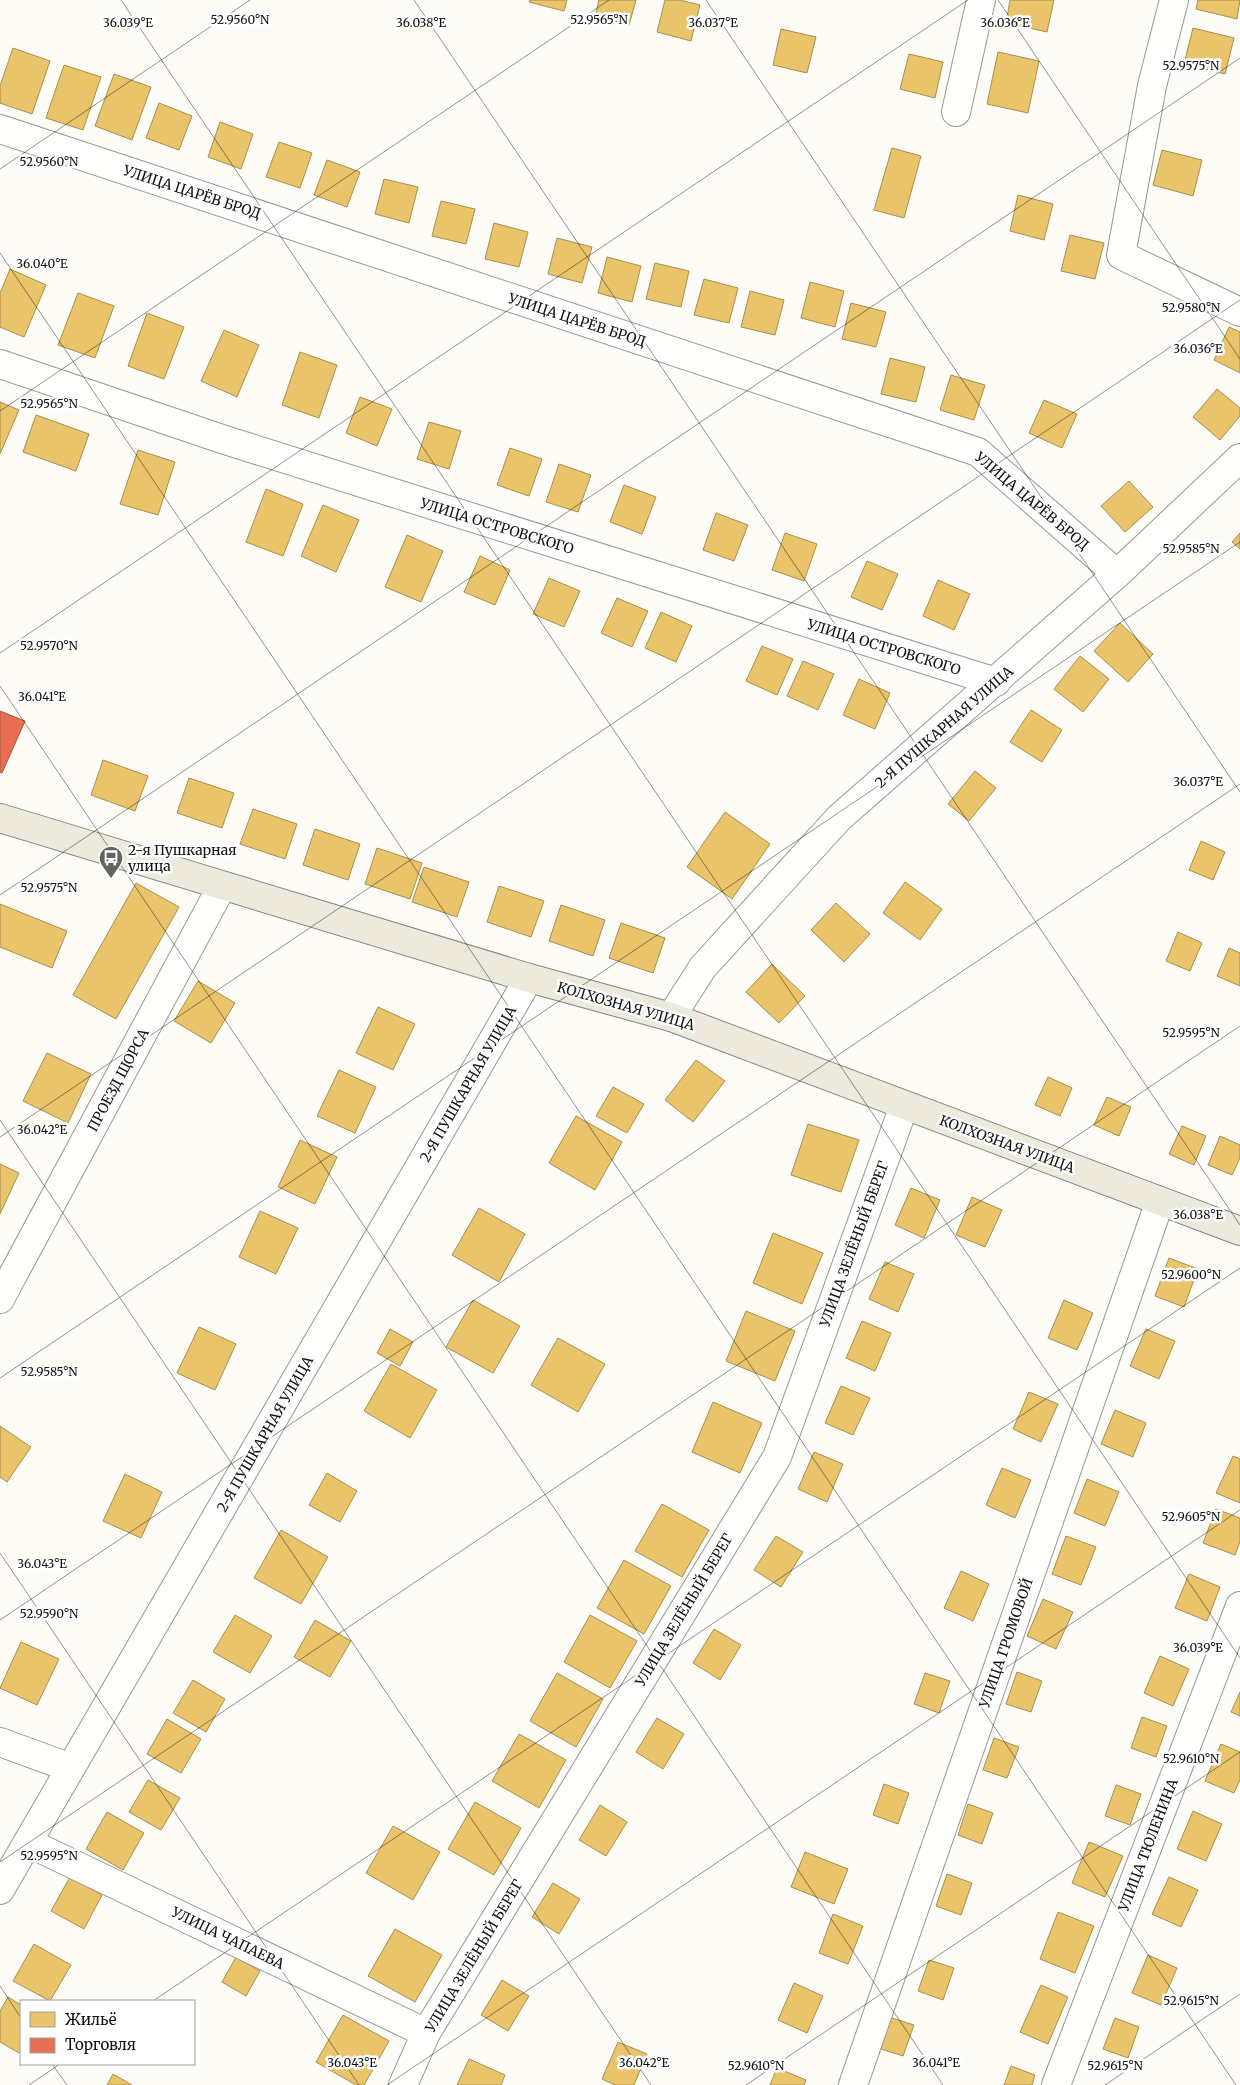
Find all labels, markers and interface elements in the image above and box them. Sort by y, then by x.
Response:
text: 52.9560°N [211,12,270,27]
text: 52.9565°N [570,12,628,27]
text: 36.039°E [103,15,153,30]
text: 36.038°E [396,15,446,30]
text: 36.037°E [688,15,738,30]
text: 36.036°E [980,15,1030,30]
text: 52.9575°N [1163,58,1220,73]
text: 52.9560°N [20,154,79,169]
street label: УЛИЦА ЦАРЁВ БРОД [120,161,263,223]
text: 36.040°E [16,256,68,271]
street label: УЛИЦА ЦАРЁВ БРОД [505,289,648,351]
text: 52.9580°N [1162,300,1221,315]
text: 36.036°E [1173,341,1223,356]
text: 52.9565°N [20,396,78,411]
street label: УЛИЦА ЦАРЁВ БРОД [970,447,1093,554]
street label: УЛИЦА ОСТРОВСКОГО [417,494,576,558]
text: 52.9585°N [1162,541,1220,556]
street label: УЛИЦА ОСТРОВСКОГО [804,615,963,679]
text: 52.9570°N [20,638,79,653]
street label: 2-Я ПУШКАРНАЯ УЛИЦА [871,662,1017,792]
text: 36.041°E [18,689,66,704]
text: 36.037°E [1173,774,1223,789]
place label: 2-я Пушкарная улица [128,841,237,875]
bus stop icon: 2-я Пушкарная улица [98,845,124,879]
text: 52.9575°N [21,880,78,895]
street label: КОЛХОЗНАЯ УЛИЦА [555,978,697,1034]
street label: 2-Я ПУШКАРНАЯ УЛИЦА [416,1003,520,1165]
street label: ПРОЕЗД ЩОРСА [83,1025,153,1135]
text: 52.9595°N [1162,1025,1220,1040]
street label: КОЛХОЗНАЯ УЛИЦА [937,1111,1077,1177]
text: 36.042°E [17,1122,68,1137]
street label: УЛИЦА ЗЕЛЁНЫЙ БЕРЕГ [815,1158,892,1330]
text: 36.038°E [1173,1207,1223,1222]
text: 52.9600°N [1161,1267,1222,1282]
street label: 2-Я ПУШКАРНАЯ УЛИЦА [213,1353,317,1515]
text: 52.9585°N [20,1364,78,1379]
text: 52.9605°N [1162,1509,1221,1524]
street label: УЛИЦА ЗЕЛЁНЫЙ БЕРЕГ [631,1530,737,1690]
text: 36.043°E [17,1556,67,1571]
street label: УЛИЦА ГРОМОВОЙ [975,1576,1037,1711]
text: 52.9590°N [20,1606,79,1621]
text: 36.039°E [1173,1640,1223,1655]
text: 52.9610°N [1163,1751,1220,1766]
street label: УЛИЦА ТЮЛЕНИНА [1114,1776,1182,1915]
text: 52.9595°N [20,1848,78,1863]
street label: УЛИЦА ЗЕЛЁНЫЙ БЕРЕГ [421,1876,527,2036]
street label: УЛИЦА ЧАПАЕВА [168,1903,287,1973]
text: 52.9615°N [1163,1993,1219,2008]
legend [20,2000,195,2065]
text: Жильё [65,2010,117,2029]
text: Торговля [65,2035,136,2054]
text: 36.043°E [327,2055,377,2070]
text: 36.042°E [619,2055,670,2070]
text: 36.041°E [912,2055,960,2070]
text: 52.9610°N [728,2058,785,2073]
text: 52.9615°N [1087,2058,1143,2073]

